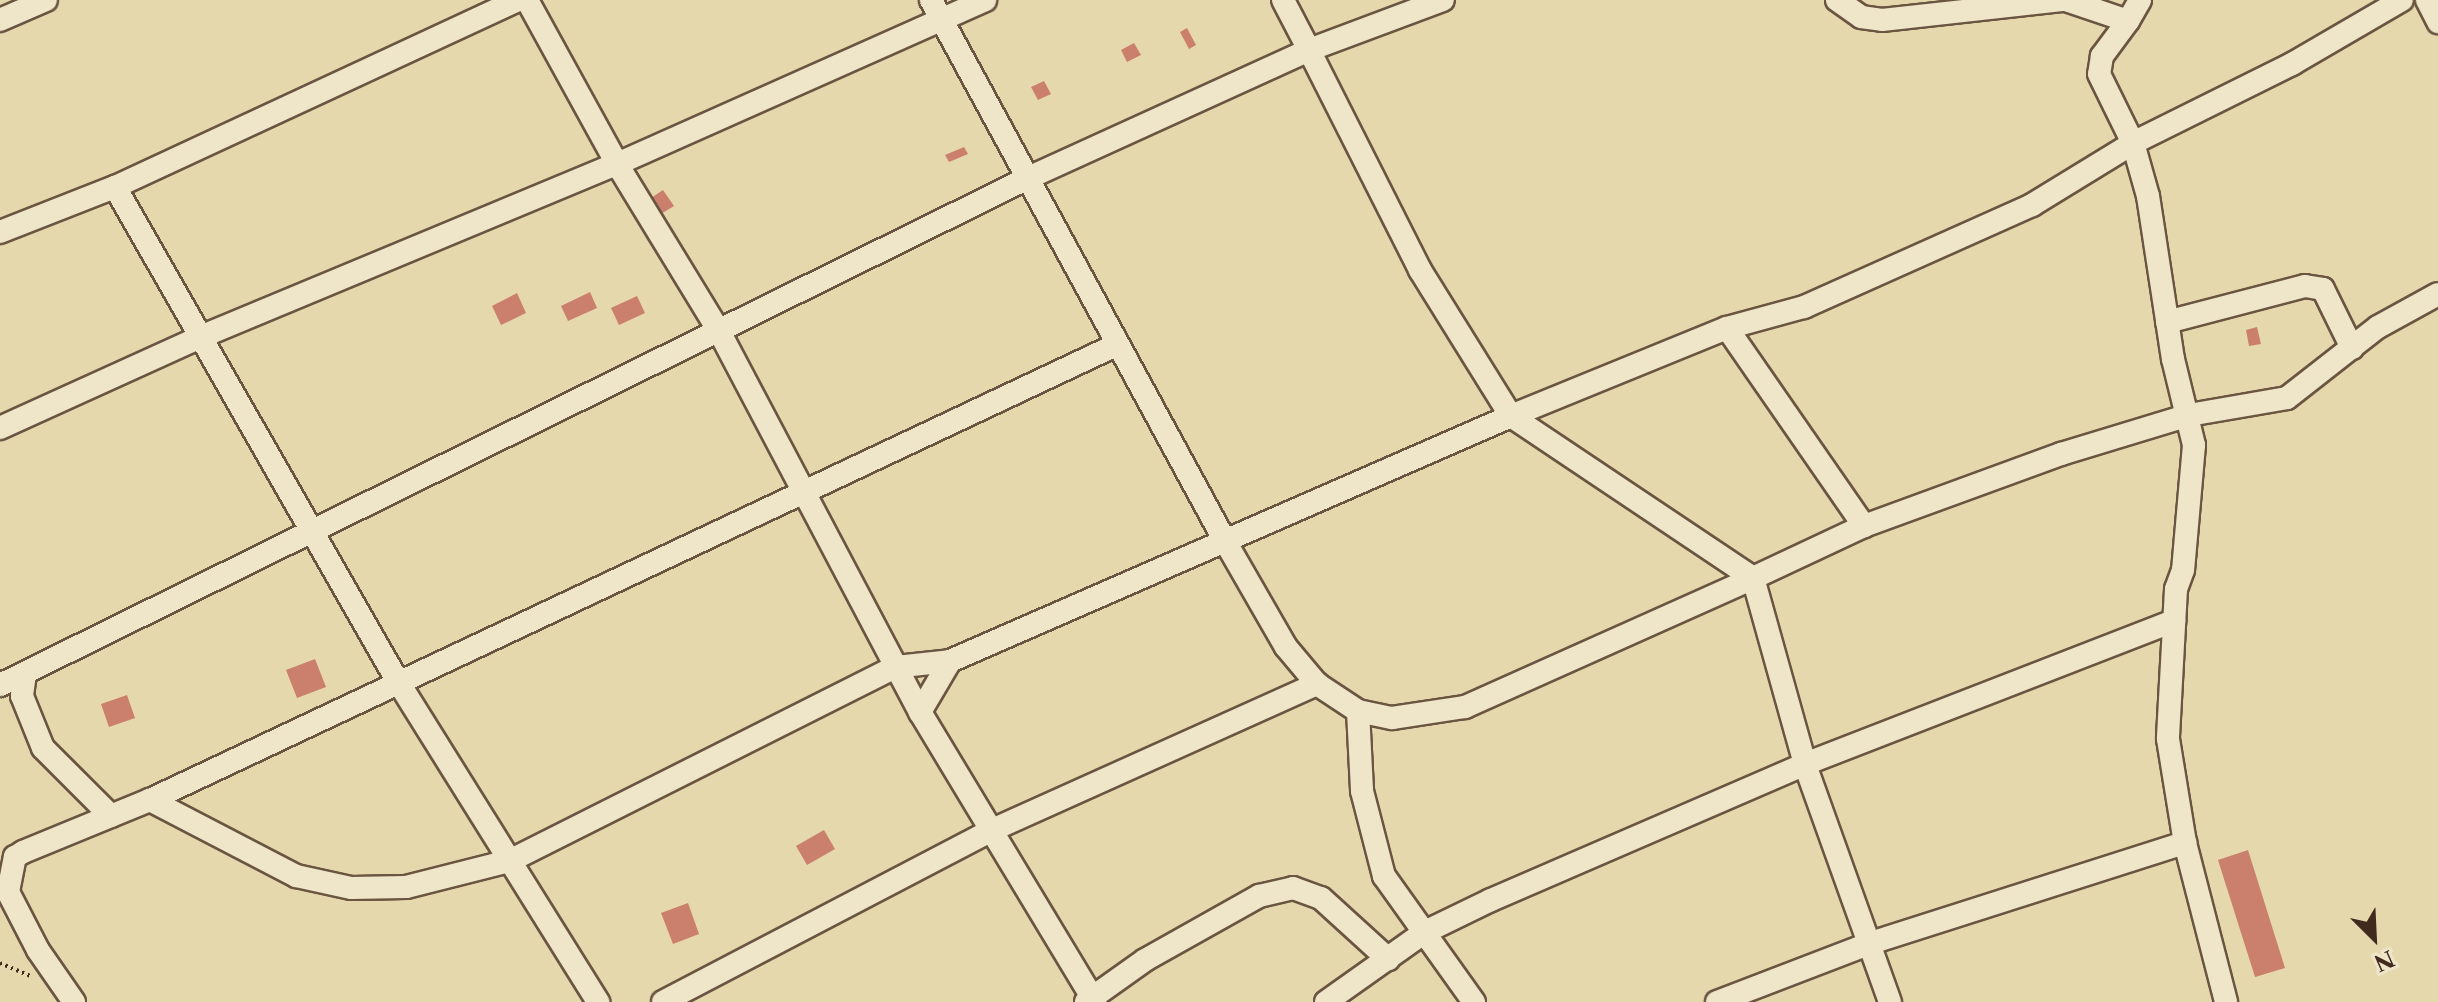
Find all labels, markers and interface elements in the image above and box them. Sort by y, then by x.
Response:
north arrow [2334,898,2414,978]
text: N [2370,944,2398,977]

